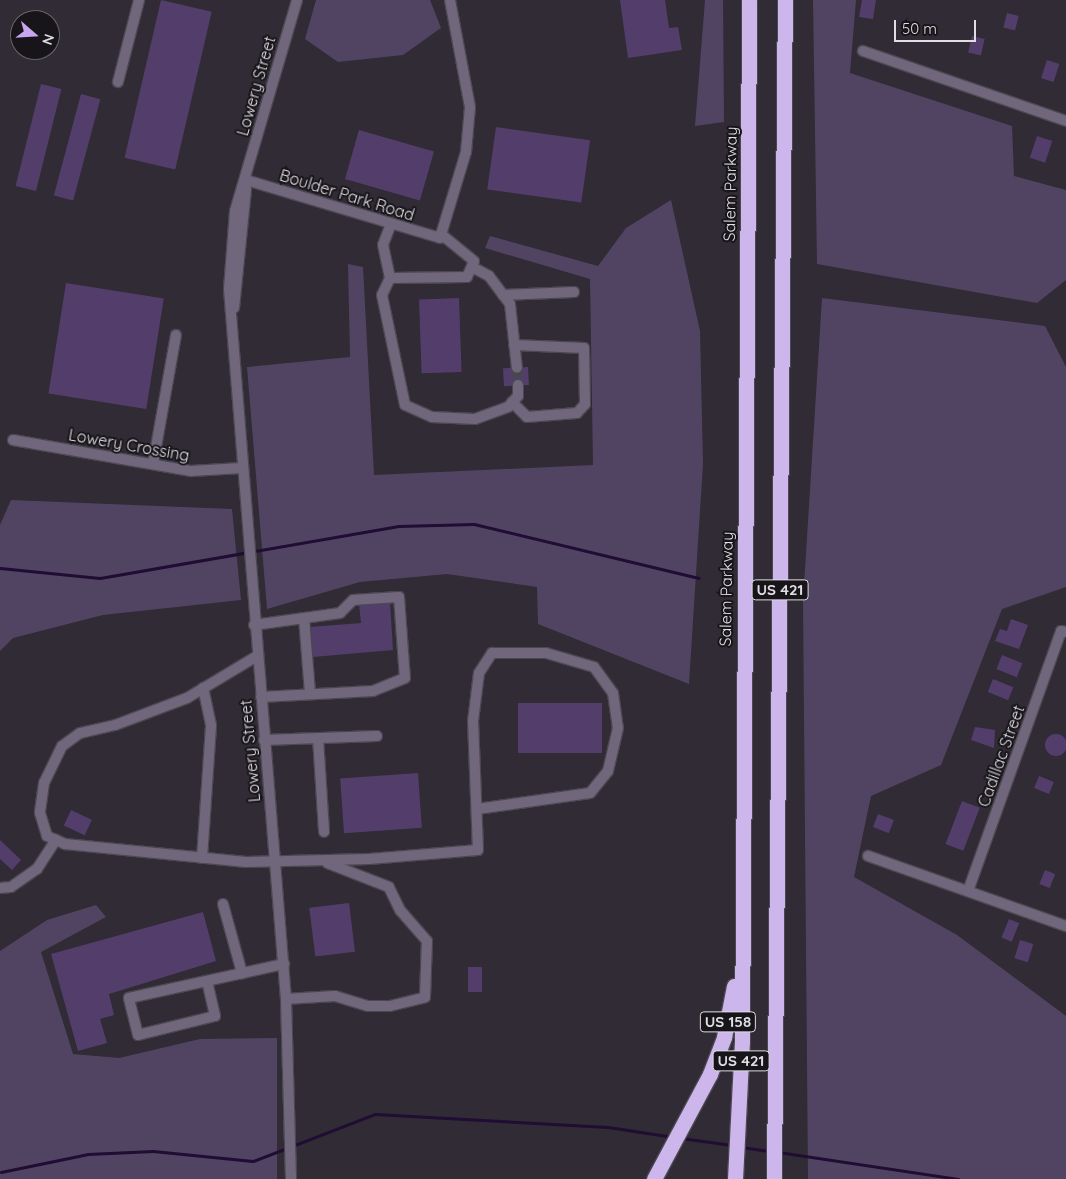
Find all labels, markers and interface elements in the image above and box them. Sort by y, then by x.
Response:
north arrow [10,10,60,60]
scale bar [896,10,978,42]
text: 50 m [902,19,937,38]
text: N [38,32,58,47]
street label: Lowery Street [233,34,279,138]
street label: Salem Parkway [719,126,741,242]
street label: Boulder Park Road [277,165,417,225]
street label: Lowery Crossing [67,425,191,465]
street label: Salem Parkway [715,531,737,647]
road number: US 421 [751,578,809,602]
street label: Lowery Street [236,699,264,803]
street label: Cadillac Street [974,703,1028,809]
road number: US 158 [699,1010,757,1034]
road number: US 421 [712,1048,770,1074]

